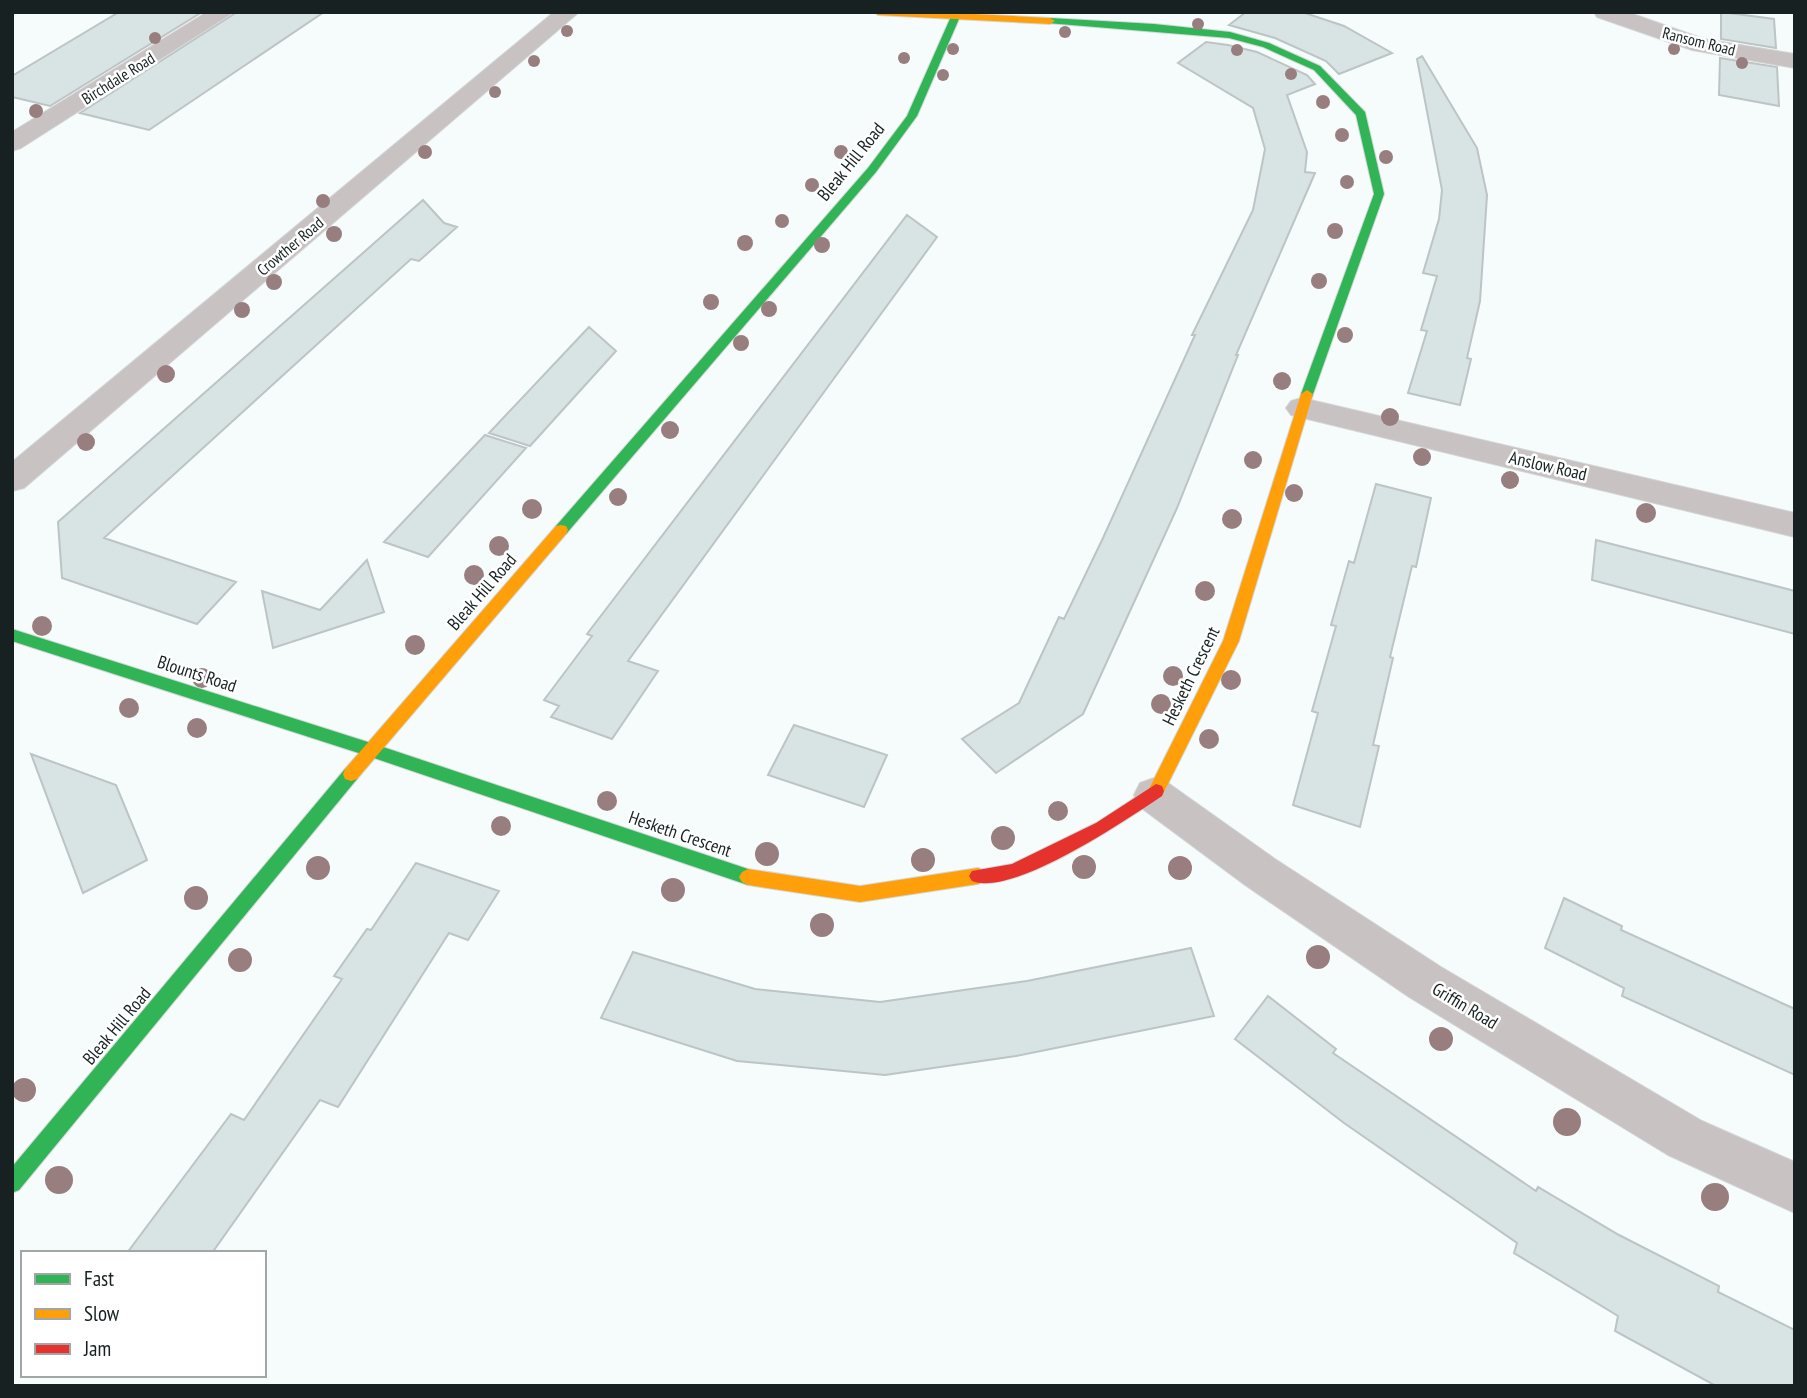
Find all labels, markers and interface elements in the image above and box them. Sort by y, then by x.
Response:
street label: Ransom Road [1660,22,1738,60]
street label: Birchdale Road [78,48,158,108]
street label: Bleak Hill Road [812,118,889,206]
street label: Crowther Road [253,212,327,280]
street label: Anslow Road [1507,445,1589,486]
street label: Bleak Hill Road [442,549,521,635]
street label: Hesketh Crescent [1157,623,1224,729]
street label: Blounts Road [155,650,240,697]
street label: Hesketh Crescent [626,805,735,862]
street label: Griffin Road [1428,977,1502,1034]
street label: Bleak Hill Road [78,982,156,1069]
legend [21,1251,266,1377]
text: Fast [84,1265,114,1292]
text: Slow [84,1300,120,1327]
text: Jam [83,1335,111,1362]

